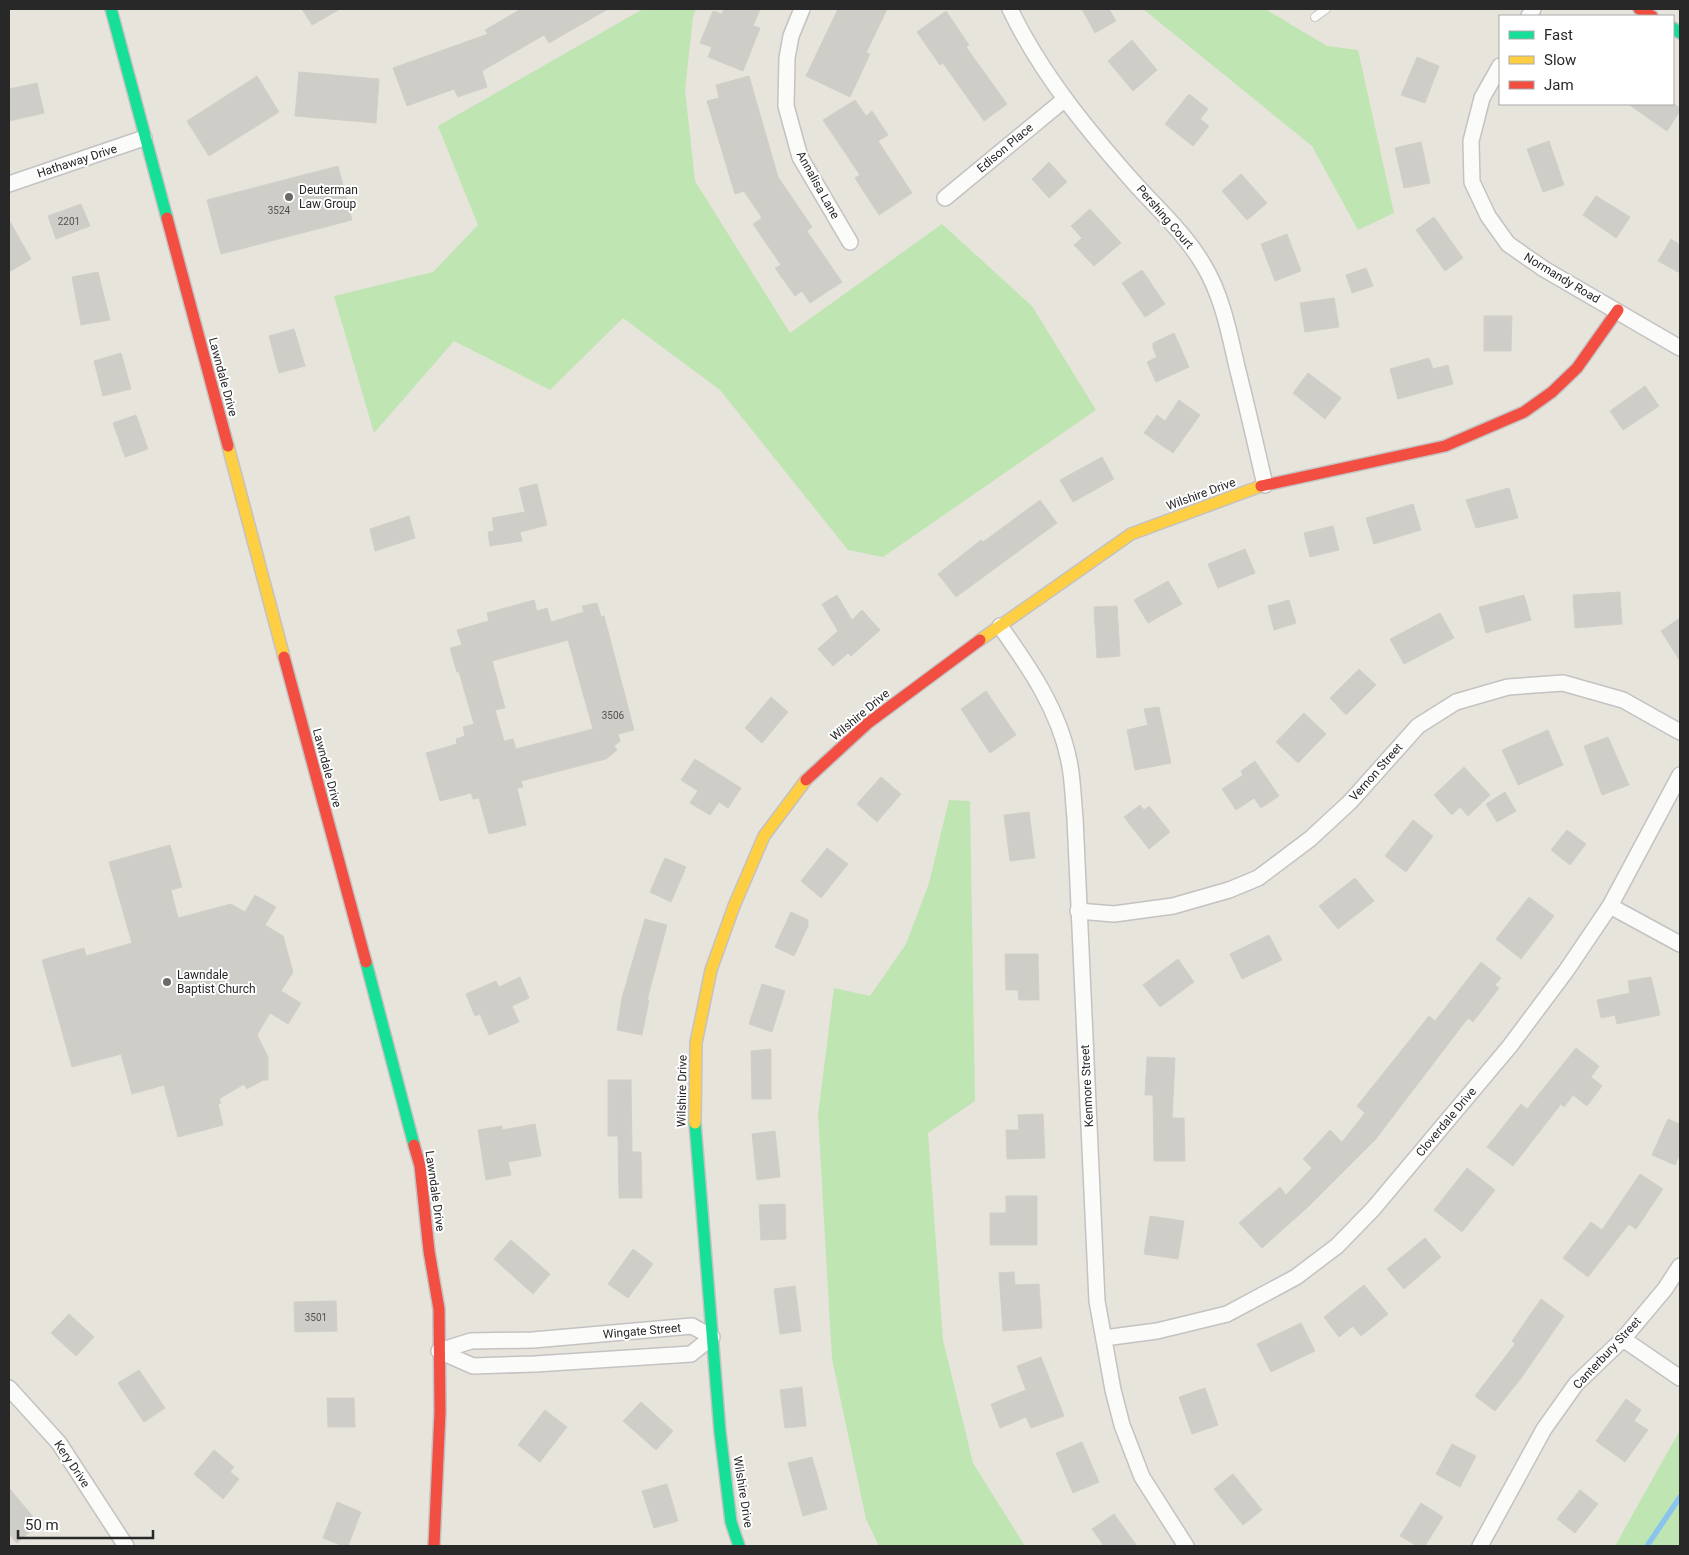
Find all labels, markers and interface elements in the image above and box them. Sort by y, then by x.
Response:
legend [1499,15,1674,105]
text: Fast [1544,26,1573,44]
text: Slow [1544,51,1576,69]
text: Jam [1544,76,1574,94]
street label: Edison Place [974,121,1036,175]
street label: Hathaway Drive [35,141,119,181]
street label: Annalisa Lane [794,149,842,221]
street label: Pershing Court [1134,182,1196,252]
place label: Deuterman Law Group [299,183,358,211]
marker: Deuterman Law Group [283,191,295,203]
house number: 3524 [268,205,291,216]
house number: 2201 [58,216,80,227]
street label: Normandy Road [1521,250,1603,306]
street label: Lawndale Drive [206,336,240,418]
street label: Wilshire Drive [1165,475,1237,513]
street label: Wilshire Drive [828,686,892,744]
house number: 3506 [602,710,625,721]
street label: Lawndale Drive [310,727,344,809]
street label: Vernon Street [1347,740,1406,804]
place label: Lawndale Baptist Church [177,968,256,996]
marker: Lawndale Baptist Church [161,976,173,988]
street label: Kenmore Street [1078,1044,1096,1128]
street label: Wilshire Drive [674,1055,690,1127]
street label: Cloverdale Drive [1413,1085,1479,1159]
street label: Lawndale Drive [422,1150,448,1232]
house number: 3501 [305,1312,327,1323]
street label: Canterbury Street [1570,1314,1644,1392]
street label: Wingate Street [602,1321,682,1341]
street label: Kery Drive [51,1438,93,1490]
street label: Wilshire Drive [730,1455,756,1529]
scale bar [18,1508,152,1540]
text: 50 m [25,1516,59,1534]

